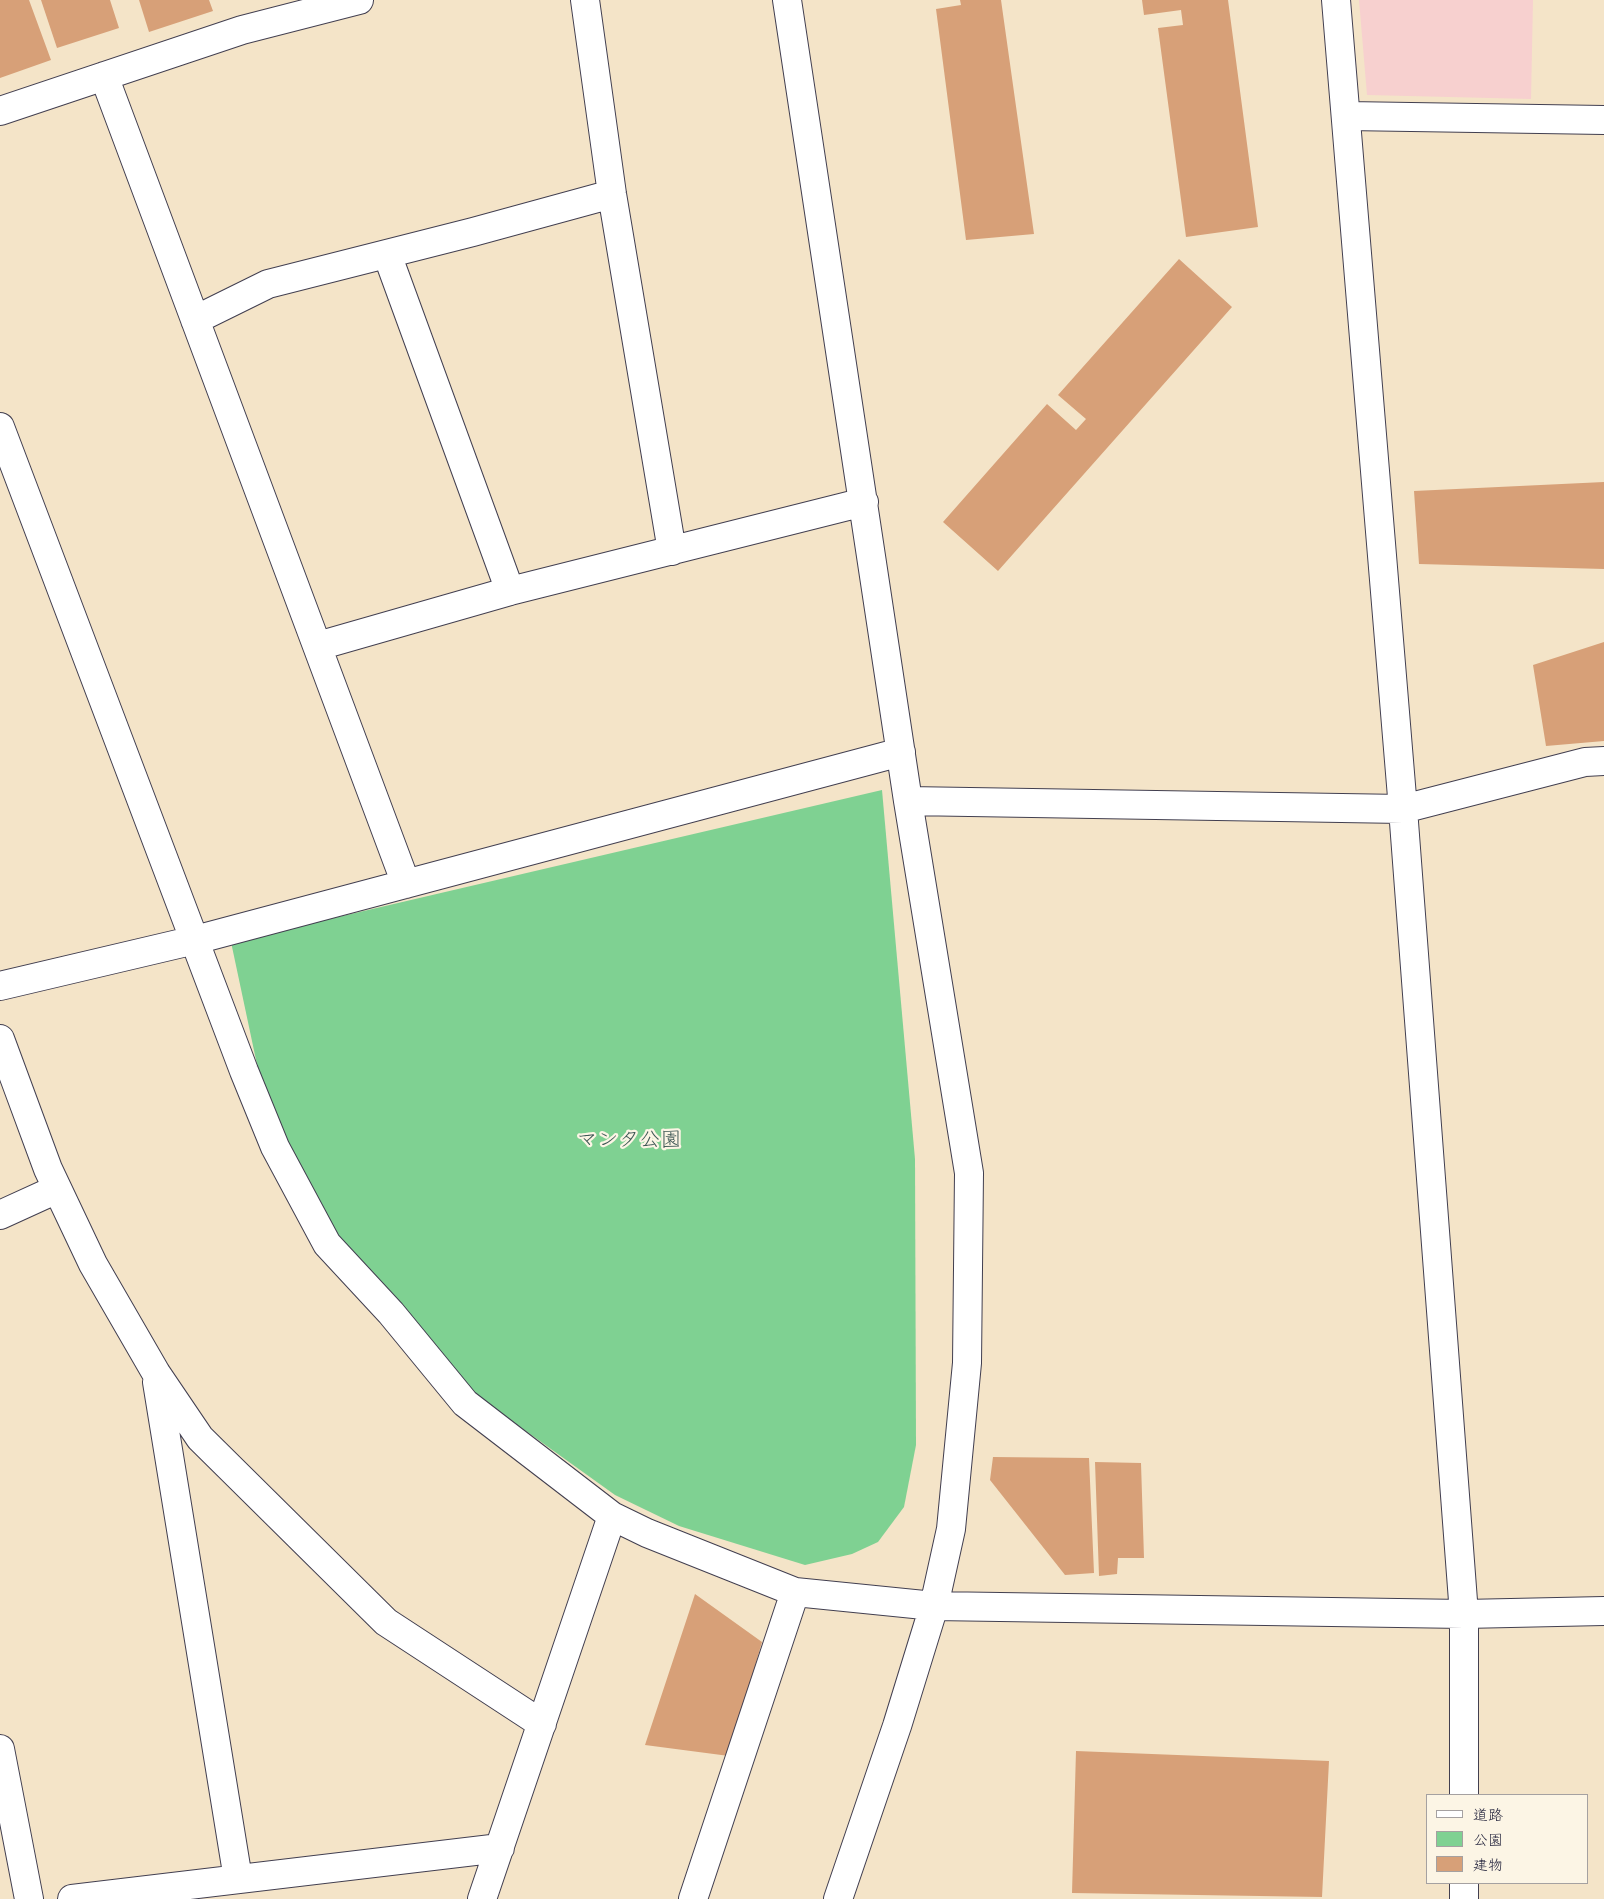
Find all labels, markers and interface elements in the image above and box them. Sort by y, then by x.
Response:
park label: マンタ公園 [577,1127,681,1153]
legend [1426,1794,1589,1884]
text: 道路 [1473,1806,1503,1825]
text: 公園 [1473,1831,1503,1850]
text: 建物 [1473,1856,1503,1875]

